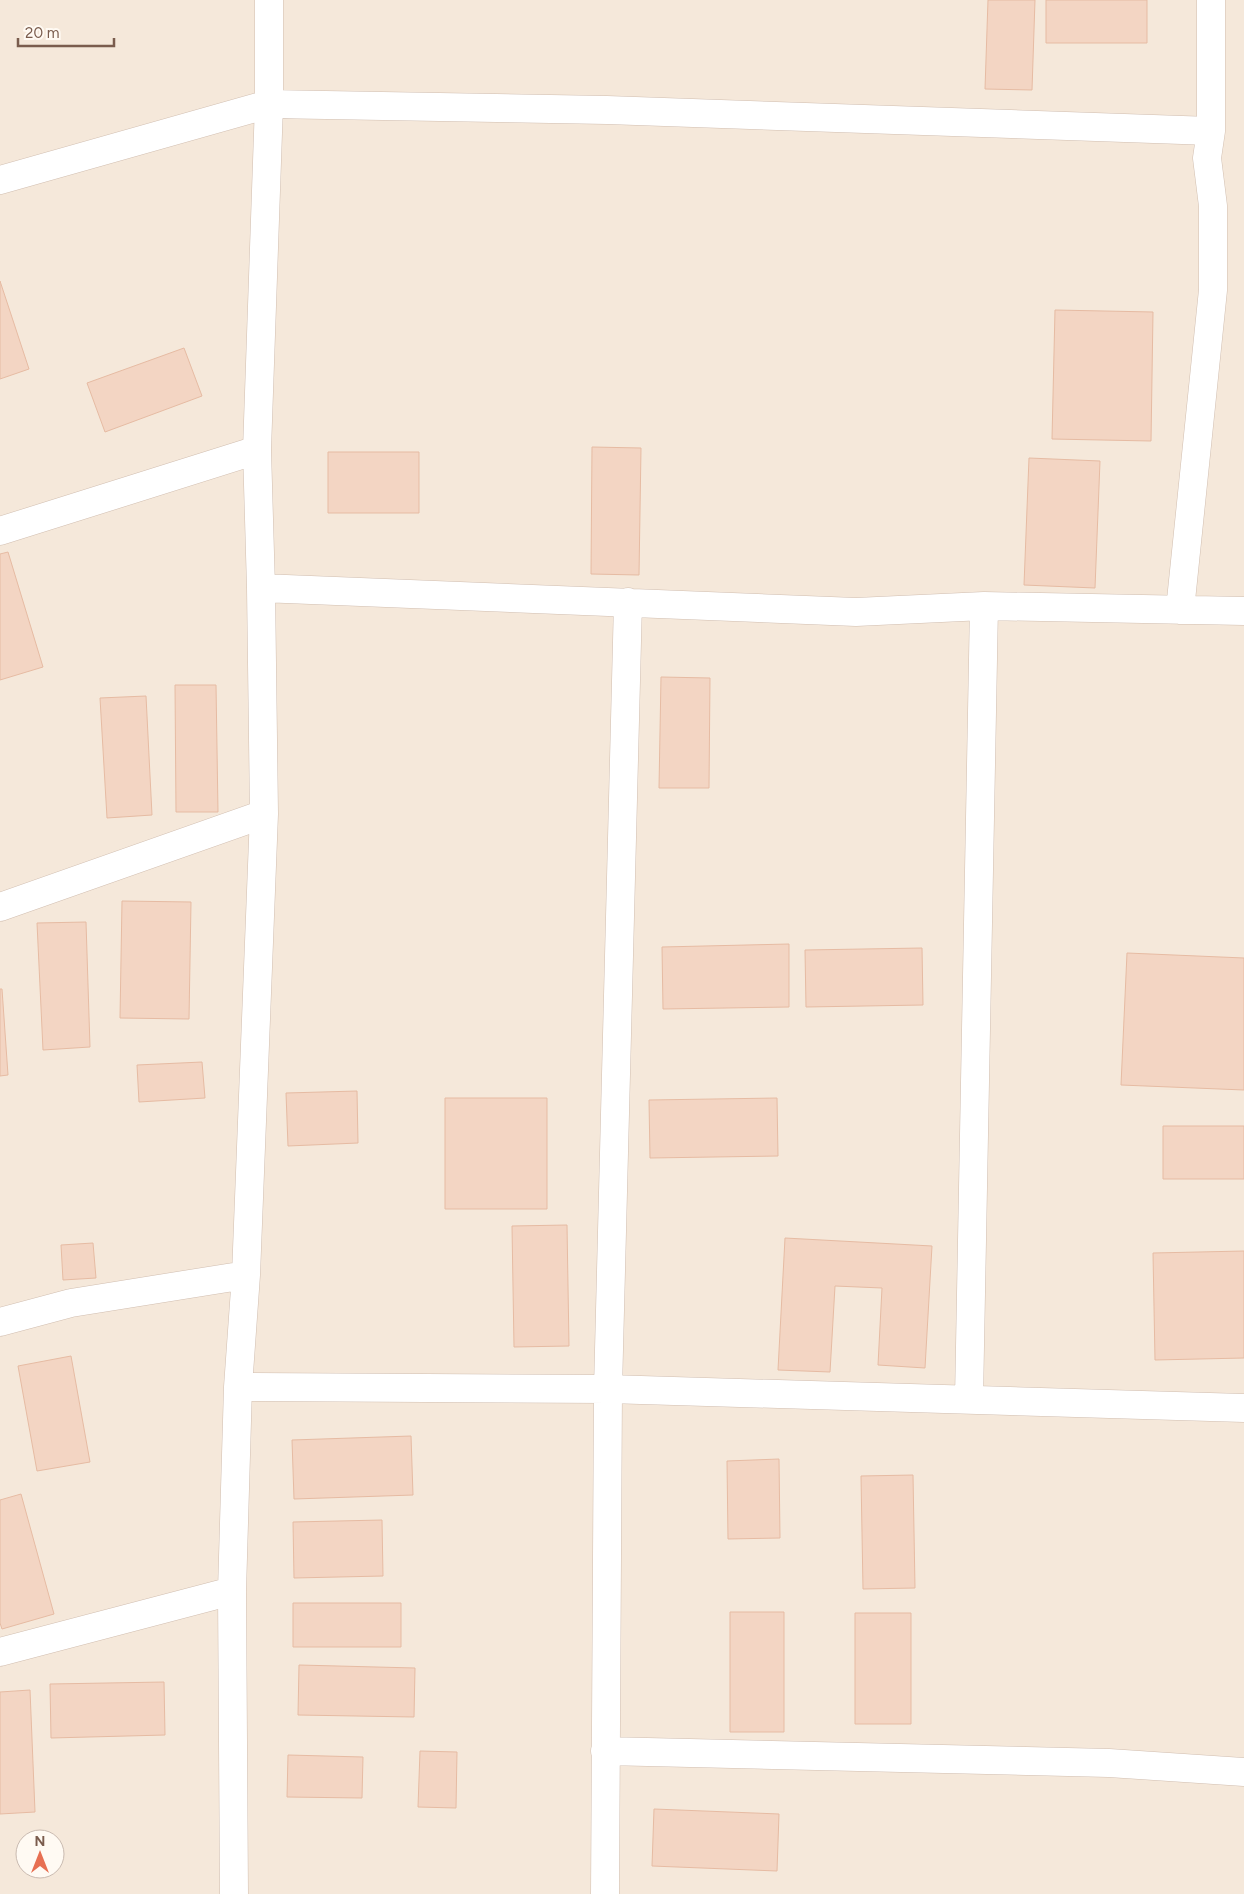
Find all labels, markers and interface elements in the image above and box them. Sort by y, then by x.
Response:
scale bar [18,15,114,47]
text: 20 m [25,24,59,42]
north arrow [15,1829,65,1879]
text: N [35,1833,45,1850]

